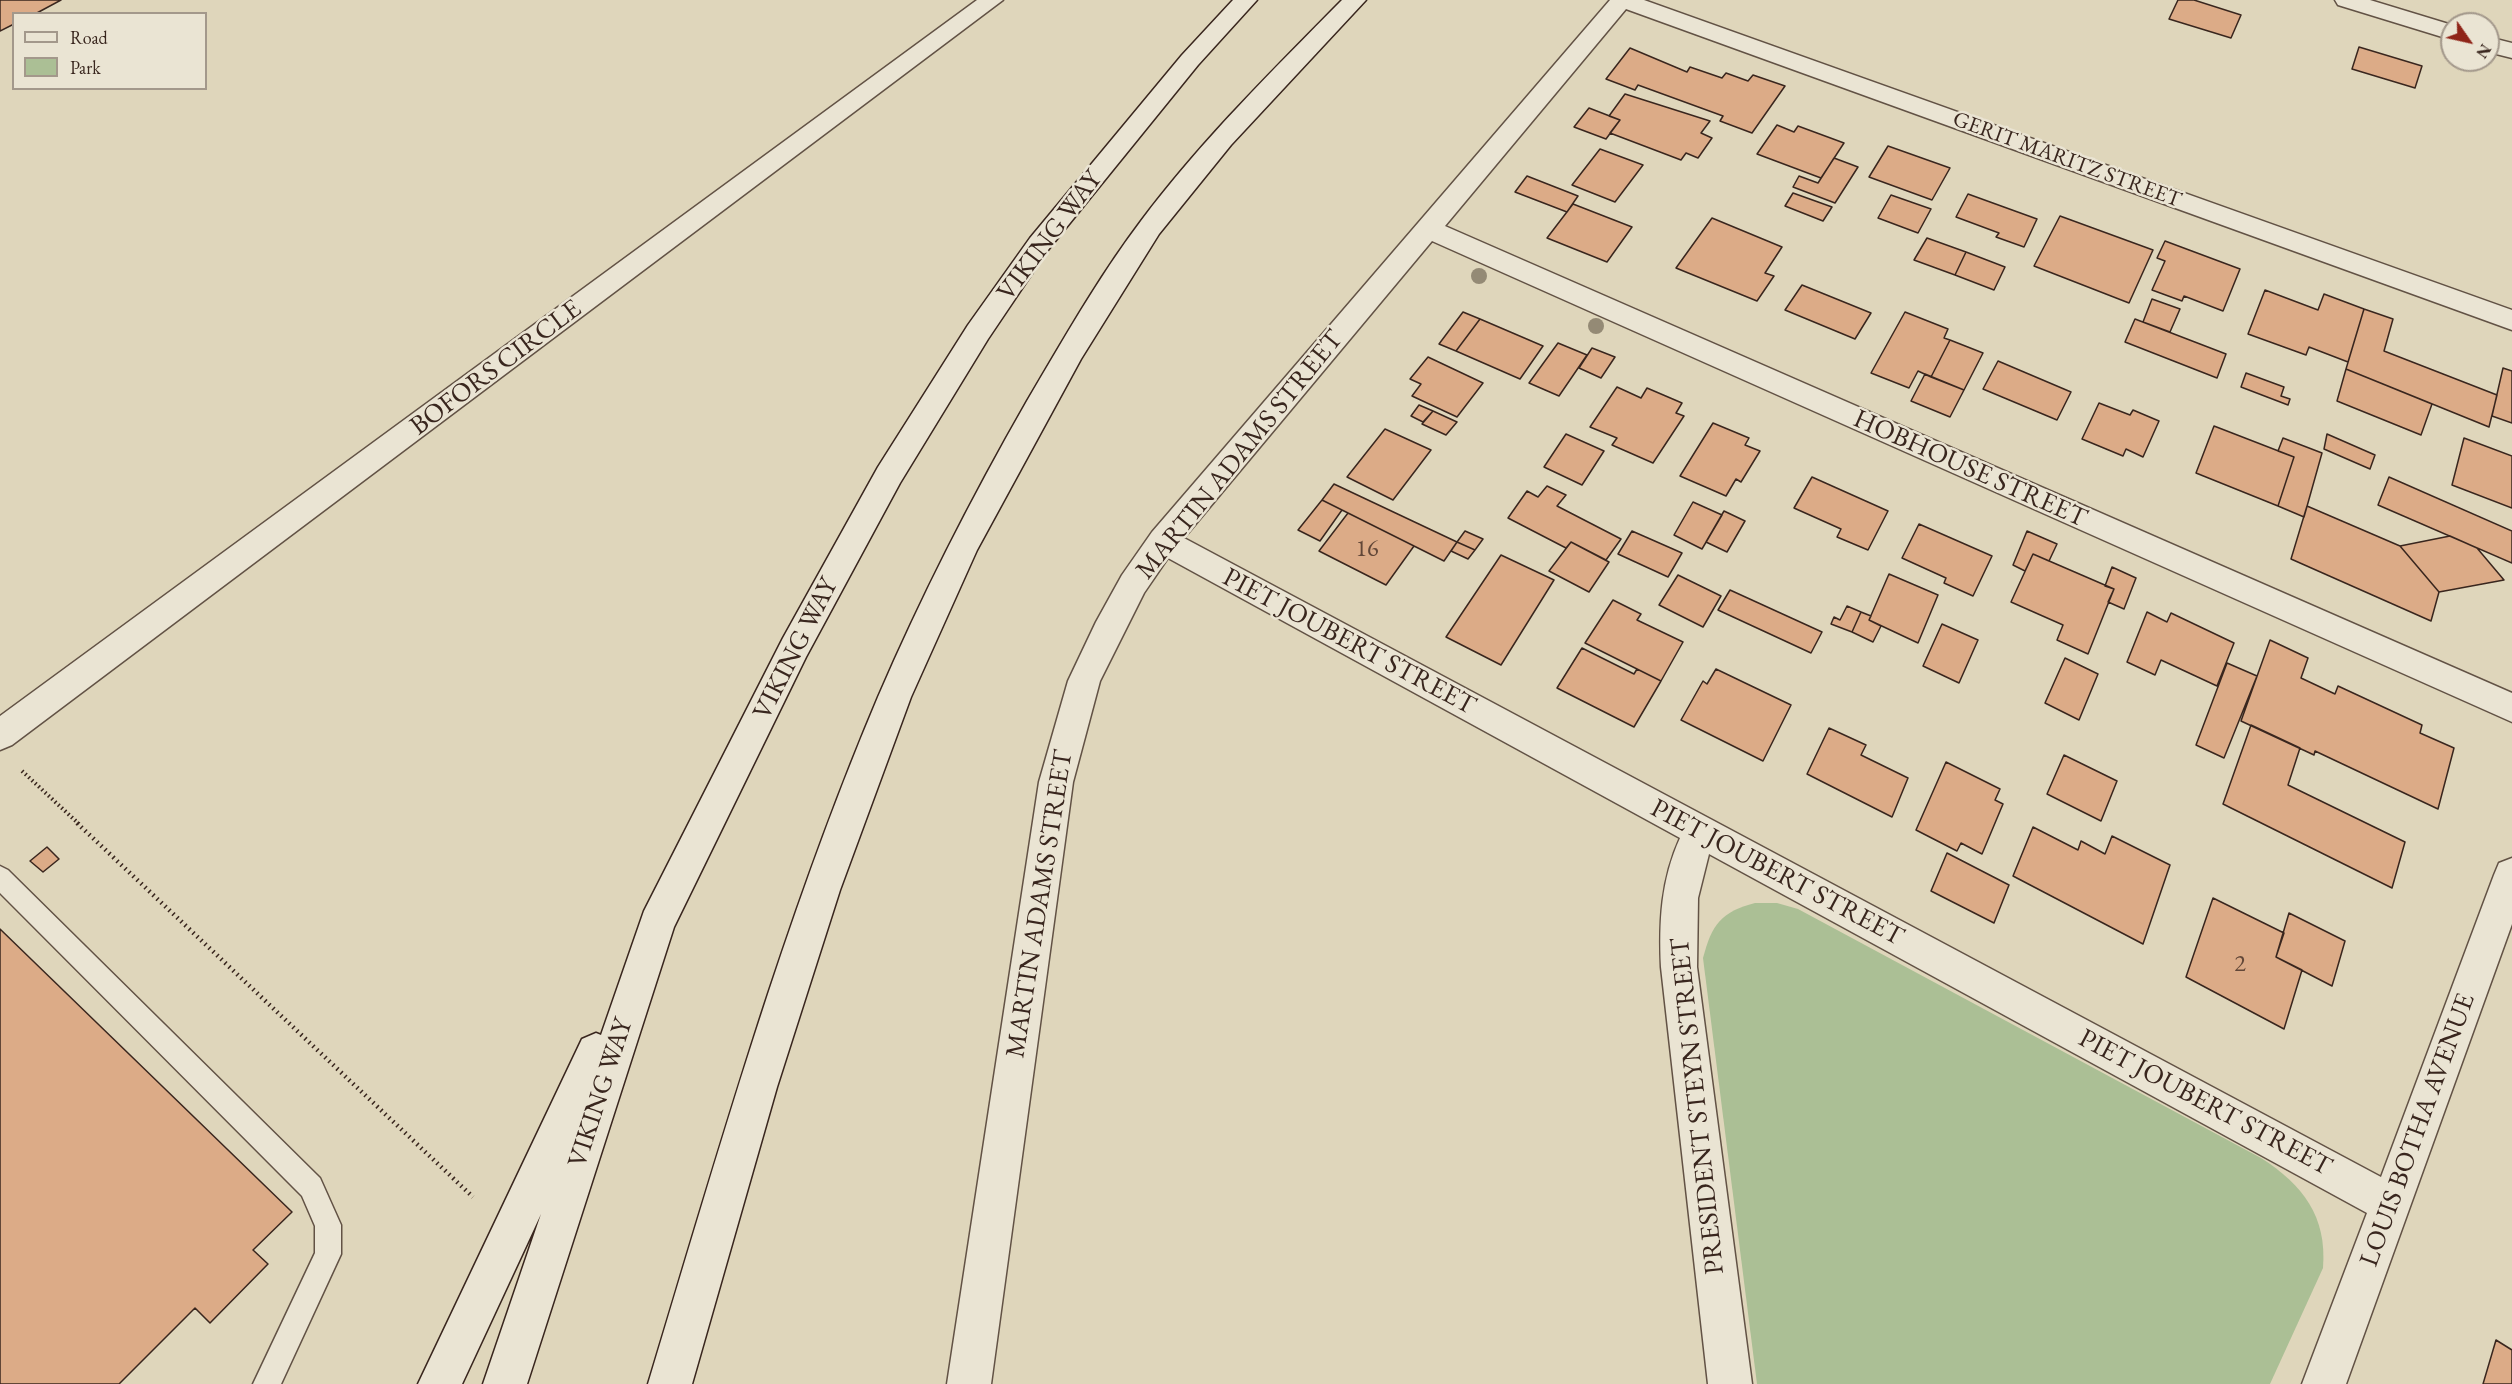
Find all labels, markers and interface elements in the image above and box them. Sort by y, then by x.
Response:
legend [12,12,207,90]
north arrow [2440,12,2500,72]
text: Road [70,26,108,49]
text: N [2471,40,2496,62]
text: Park [70,56,101,79]
street label: GERIT MARITZ STREET [1949,106,2185,214]
street label: VIKING WAY [990,164,1110,308]
street label: BOFORS CIRCLE [404,293,588,443]
street label: MARTIN ADAMS STREET [1129,324,1351,586]
street label: HOBHOUSE STREET [1848,403,2092,535]
house number: 16 [1355,535,1379,563]
street label: PIET JOUBERT STREET [1217,561,1481,723]
street label: VIKING WAY [746,573,846,725]
street label: MARTIN ADAMS STREET [1000,748,1080,1060]
street label: PIET JOUBERT STREET [1645,792,1909,954]
street label: PRESIDENT STEYN STREET [1664,936,1732,1276]
house number: 2 [2234,950,2246,978]
street label: LOUIS BOTHA AVENUE [2353,989,2483,1271]
street label: VIKING WAY [562,1014,640,1172]
street label: PIET JOUBERT STREET [2073,1022,2337,1184]

